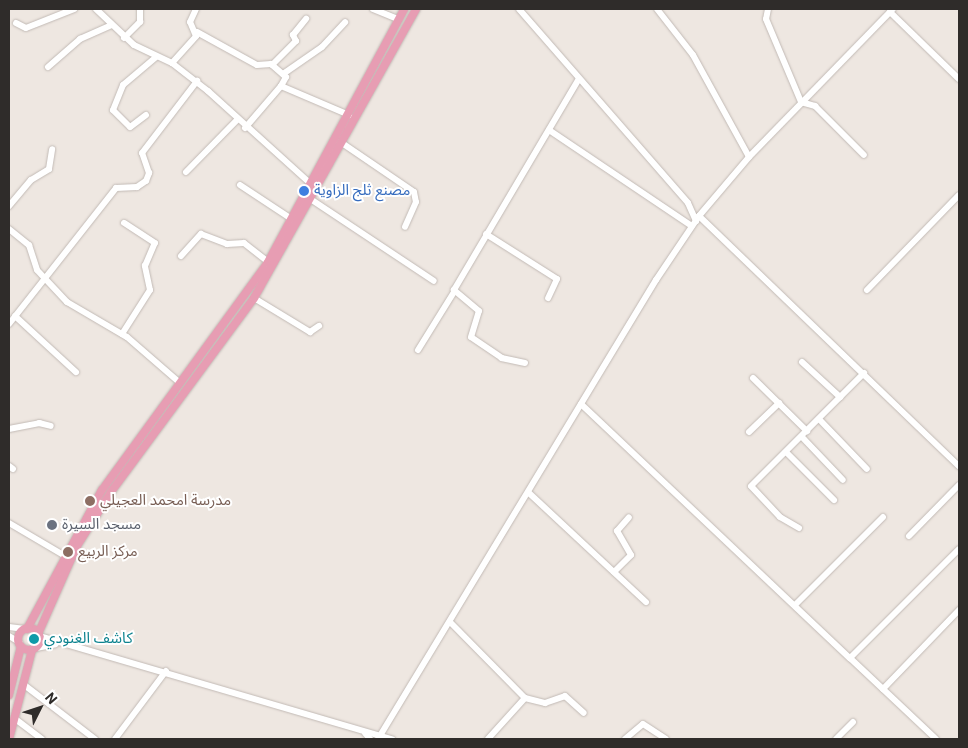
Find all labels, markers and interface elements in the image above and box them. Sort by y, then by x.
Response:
place label: مصنع ثلج الزاوية [314,182,410,200]
marker: مصنع ثلج الزاوية [298,185,310,197]
place label: مدرسة امحمد العجيلي [100,492,231,510]
marker: مدرسة امحمد العجيلي [84,495,96,507]
place label: مسجد السيرة [62,516,141,534]
marker: مسجد السيرة [46,519,58,531]
place label: مركز الربيع [78,543,138,561]
marker: مركز الربيع [62,546,74,558]
place label: كاشف الغنودي [44,630,133,648]
marker: كاشف الغنودي [28,633,40,645]
north arrow [15,683,65,733]
text: N [42,689,61,707]

